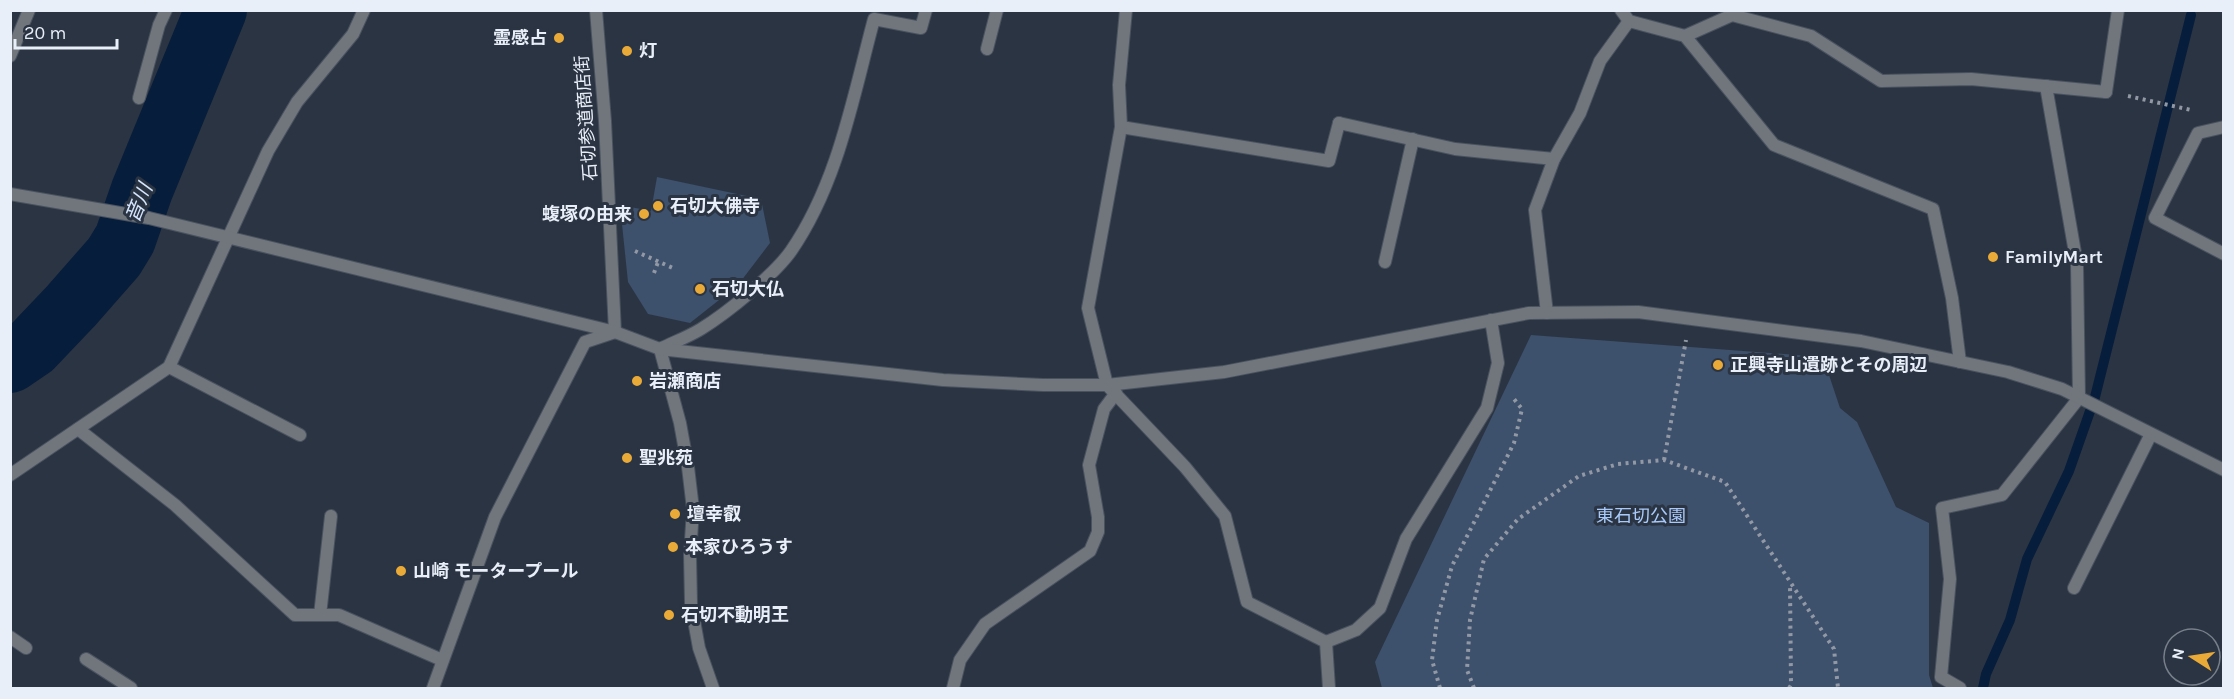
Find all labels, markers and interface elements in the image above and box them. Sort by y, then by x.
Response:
scale bar [15,12,117,50]
text: 20 m [24,22,66,44]
place label: 霊感占 [493,27,547,49]
marker: 霊感占 [552,31,566,45]
place label: 灯 [639,40,657,62]
marker: 灯 [620,44,634,58]
street label: 石切参道商店街 [571,54,601,182]
water label: 音川 [121,178,158,226]
place label: 石切大佛寺 [670,195,760,217]
marker: 石切大佛寺 [651,199,665,213]
place label: 蝮塚の由来 [542,203,632,225]
marker: 蝮塚の由来 [637,207,651,221]
place label: FamilyMart [2005,246,2103,268]
marker: FamilyMart [1986,250,2000,264]
place label: 石切大仏 [712,278,784,300]
marker: 石切大仏 [693,282,707,296]
place label: 正興寺山遺跡とその周辺 [1730,354,1927,376]
marker: 正興寺山遺跡とその周辺 [1711,358,1725,372]
place label: 岩瀬商店 [649,370,721,392]
marker: 岩瀬商店 [630,374,644,388]
place label: 聖兆苑 [639,447,693,469]
marker: 聖兆苑 [620,451,634,465]
place label: 壇幸叡 [687,503,741,525]
park label: 東石切公園 [1596,505,1686,527]
marker: 壇幸叡 [668,507,682,521]
place label: 本家ひろうす [685,536,793,558]
marker: 本家ひろうす [666,540,680,554]
place label: 山崎 モータープール [413,560,578,582]
marker: 山崎 モータープール [394,564,408,578]
place label: 石切不動明王 [681,604,789,626]
marker: 石切不動明王 [662,608,676,622]
north arrow [2162,627,2222,687]
text: N [2167,646,2188,662]

